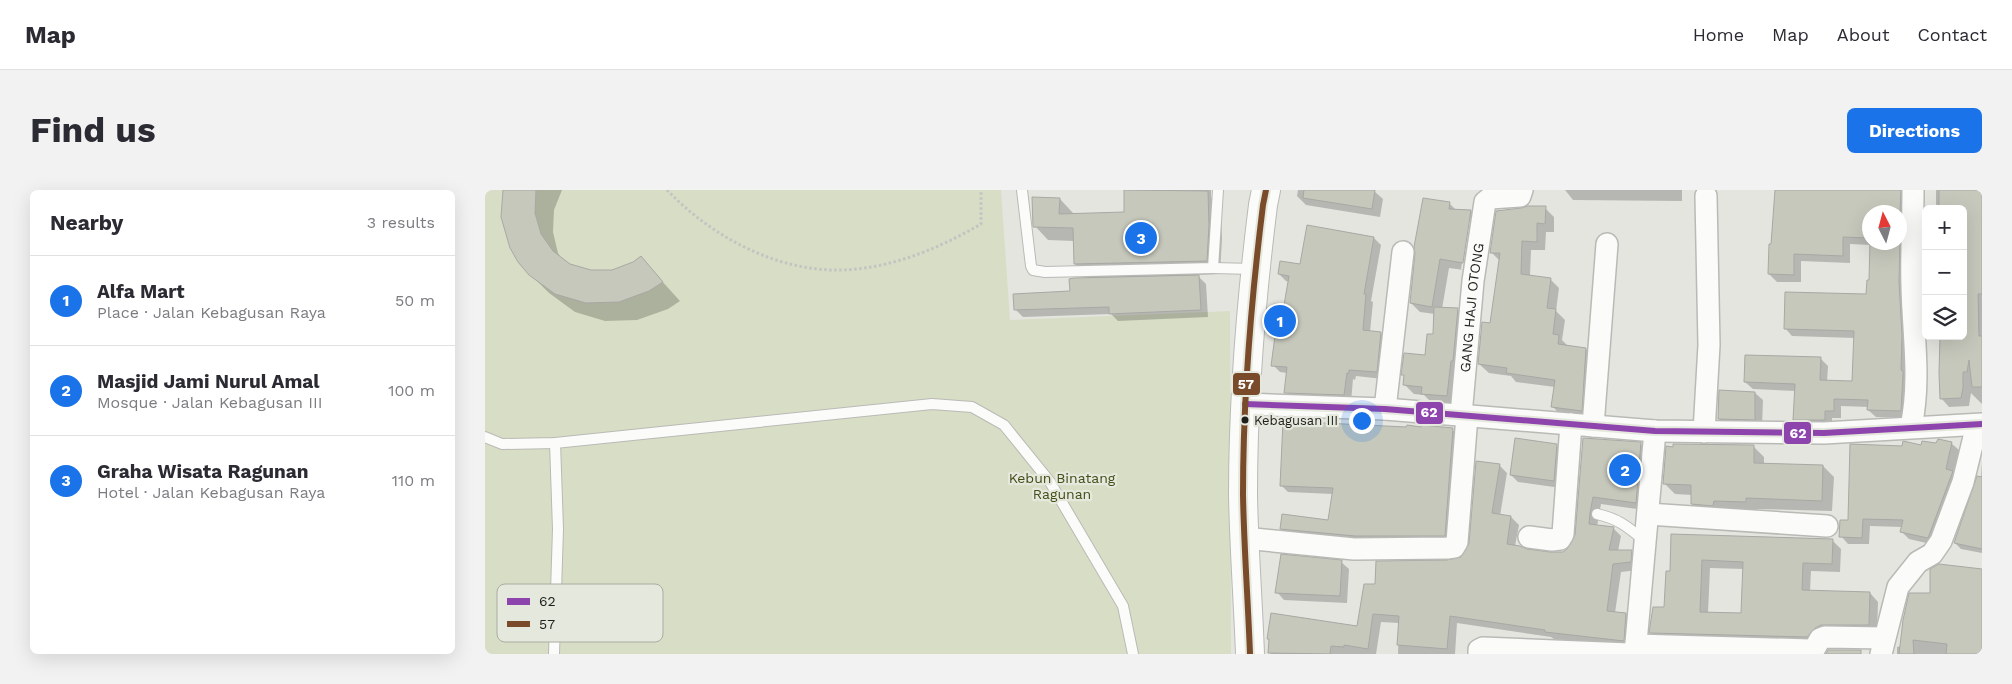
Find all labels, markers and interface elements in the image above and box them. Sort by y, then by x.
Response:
text: Map [25,21,76,49]
text: Home [1693,24,1744,45]
text: Map [1772,24,1809,45]
text: About [1837,24,1889,45]
text: Contact [1917,24,1987,45]
button: Directions [1847,108,1982,153]
text: Find us [30,109,156,151]
north arrow [1862,205,1907,250]
map controls [1922,205,1967,340]
button: + [1922,205,1967,250]
text: Nearby [50,210,123,235]
text: 3 results [367,213,435,232]
pin: 3 [1125,219,1157,257]
street label: GANG HAJI OTONG [1457,242,1487,373]
button: − [1922,250,1967,295]
text: Alfa Mart [97,280,184,303]
text: 1 [63,291,69,310]
text: 50 m [395,291,435,310]
button: layers [1922,295,1967,340]
pin: 1 [1264,302,1296,340]
text: Place · Jalan Kebagusan Raya [97,303,326,322]
text: Masjid Jami Nurul Amal [97,370,320,393]
line badge: 57 [1232,372,1261,396]
text: 57 [1238,376,1255,392]
text: 2 [61,381,71,400]
text: 100 m [388,381,435,400]
text: Mosque · Jalan Kebagusan III [97,393,323,412]
line badge: 62 [1415,401,1444,425]
text: 62 [1421,404,1437,420]
your location [1349,408,1375,434]
place label: Kebagusan III [1254,413,1338,428]
marker: Kebagusan III [1240,415,1250,425]
line badge: 62 [1783,421,1812,445]
text: 62 [1790,425,1806,441]
pin: 2 [1609,451,1641,489]
text: Graha Wisata Ragunan [97,460,309,483]
park label: Kebun Binatang Ragunan [1009,470,1116,502]
text: 3 [61,471,71,490]
text: 110 m [392,471,435,490]
text: Hotel · Jalan Kebagusan Raya [97,483,325,502]
legend [497,584,663,642]
text: 62 [539,593,556,609]
text: 57 [539,616,555,632]

